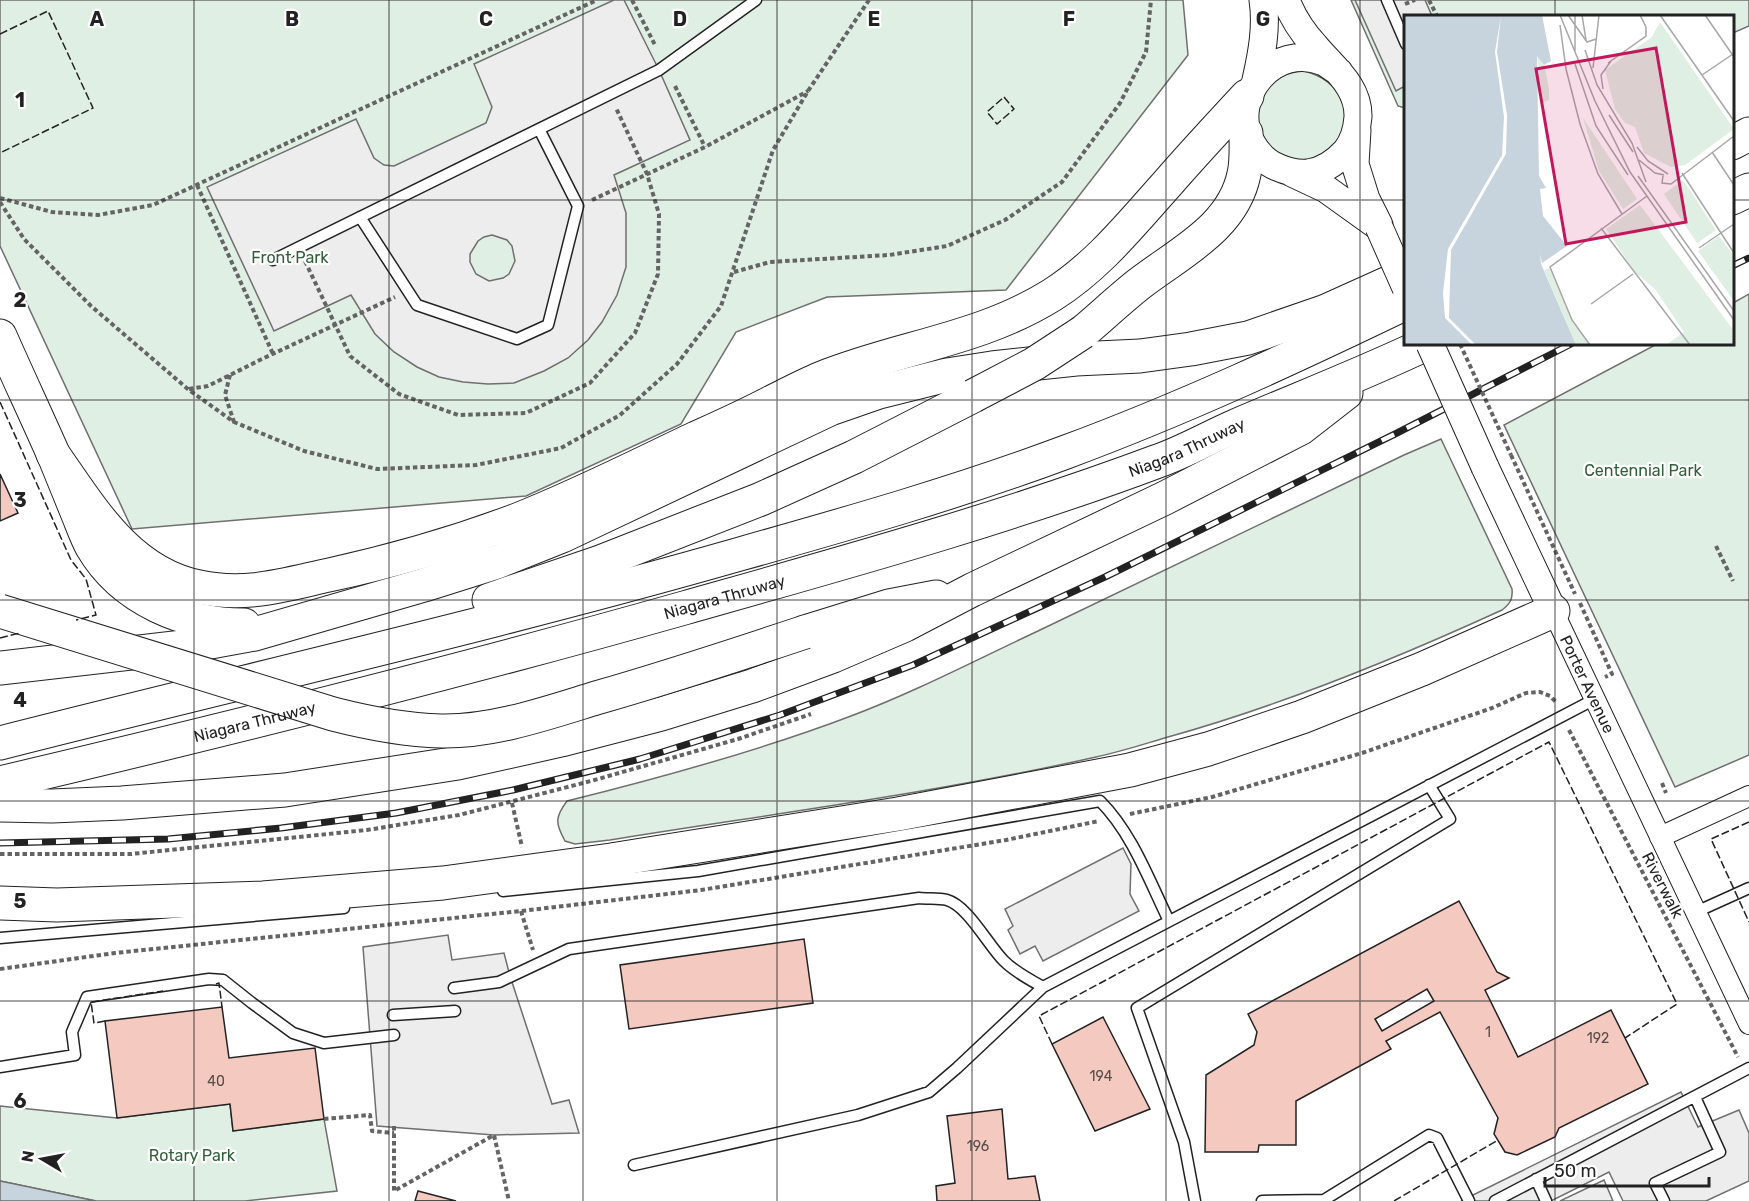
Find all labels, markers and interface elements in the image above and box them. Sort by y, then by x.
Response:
text: A [90,7,105,31]
text: B [285,7,299,31]
text: C [479,7,493,31]
text: D [673,7,687,31]
text: E [868,7,880,31]
text: F [1063,7,1075,31]
text: G [1256,7,1270,31]
inset map [1404,15,1734,345]
text: 1 [15,88,25,112]
park label: Front Park [251,248,329,267]
text: 2 [14,288,27,312]
street label: Niagara Thruway [1126,414,1248,481]
park label: Centennial Park [1584,461,1703,480]
text: 3 [13,488,27,512]
street label: Niagara Thruway [662,571,787,623]
street label: Porter Avenue [1556,632,1619,736]
text: 4 [13,688,27,712]
street label: Niagara Thruway [192,698,318,746]
street label: Riverwalk [1638,849,1688,922]
text: 5 [14,889,27,913]
house number: 1 [1485,1024,1491,1041]
house number: 192 [1587,1030,1609,1047]
house number: 194 [1090,1068,1113,1085]
house number: 40 [207,1073,225,1090]
text: 6 [13,1089,27,1113]
north arrow [12,1129,72,1189]
house number: 196 [967,1138,989,1155]
park label: Rotary Park [149,1146,236,1165]
text: N [17,1149,38,1164]
scale bar [1545,1150,1708,1188]
text: 50 m [1554,1160,1597,1182]

